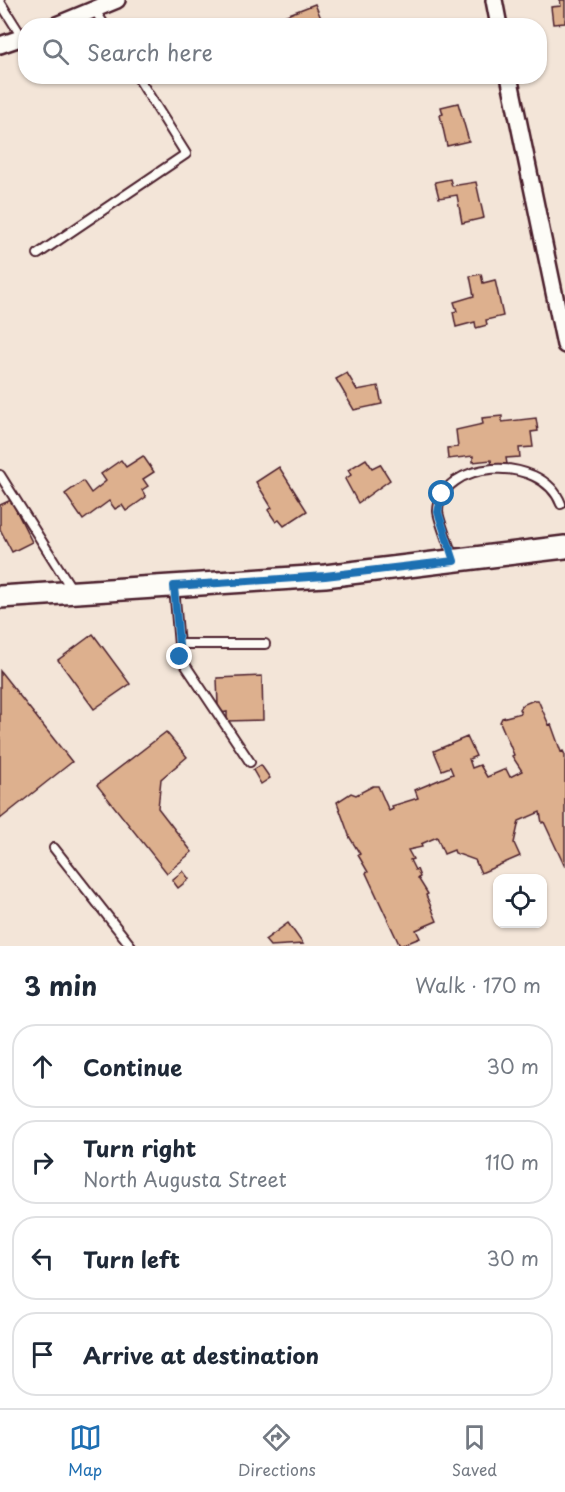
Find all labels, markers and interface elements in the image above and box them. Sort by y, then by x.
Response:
search box [18,18,547,84]
icon: search [39,35,72,68]
text: Search here [87,35,213,68]
route start [428,480,454,506]
route end [166,643,192,669]
map controls [493,874,547,928]
button: locate [493,874,547,928]
text: 3 min [24,966,97,1005]
text: Walk · 170 m [415,970,541,1000]
icon: ahead [26,1050,59,1083]
text: Continue [83,1050,182,1083]
text: 30 m [486,1051,539,1081]
text: Turn right [83,1131,196,1164]
icon: right [26,1146,59,1179]
text: 110 m [485,1147,539,1177]
text: North Augusta Street [83,1164,287,1194]
icon: left [26,1242,59,1275]
text: Turn left [83,1242,180,1275]
text: 30 m [486,1243,539,1273]
icon: arrive [26,1338,59,1371]
text: Arrive at destination [83,1338,319,1371]
tab: Map [68,1421,102,1481]
tab: Directions [238,1421,316,1481]
tab: Saved [452,1421,497,1481]

